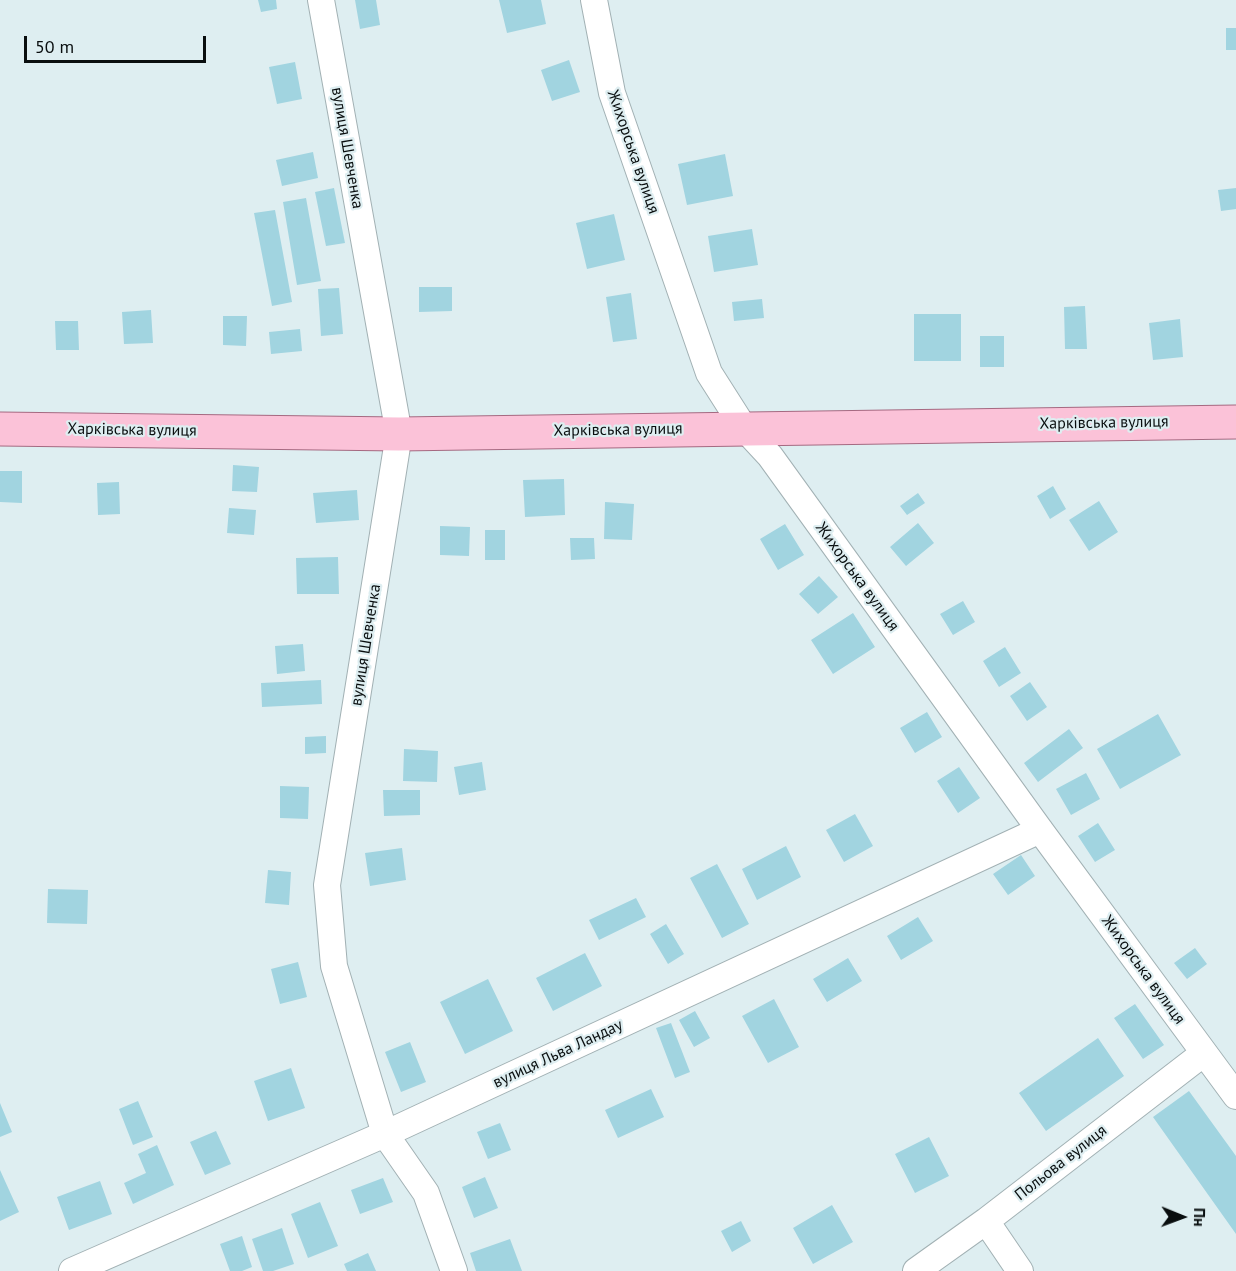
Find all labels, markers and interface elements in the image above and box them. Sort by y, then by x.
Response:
scale bar [27,24,208,62]
text: 50 m [35,35,74,58]
street label: вулиця Шевченка [327,86,367,210]
street label: Жихорська вулиця [603,88,663,216]
street label: Харківська вулиця [1039,412,1169,434]
street label: Харківська вулиця [67,419,197,441]
street label: Харківська вулиця [553,419,683,441]
street label: Жихорська вулиця [811,519,903,635]
street label: вулиця Шевченка [347,583,385,707]
street label: Жихорська вулиця [1097,912,1189,1028]
street label: вулиця Льва Ландау [490,1016,626,1092]
street label: Польова вулиця [1011,1121,1111,1205]
north arrow [1152,1187,1212,1247]
text: Пн [1190,1208,1210,1227]

